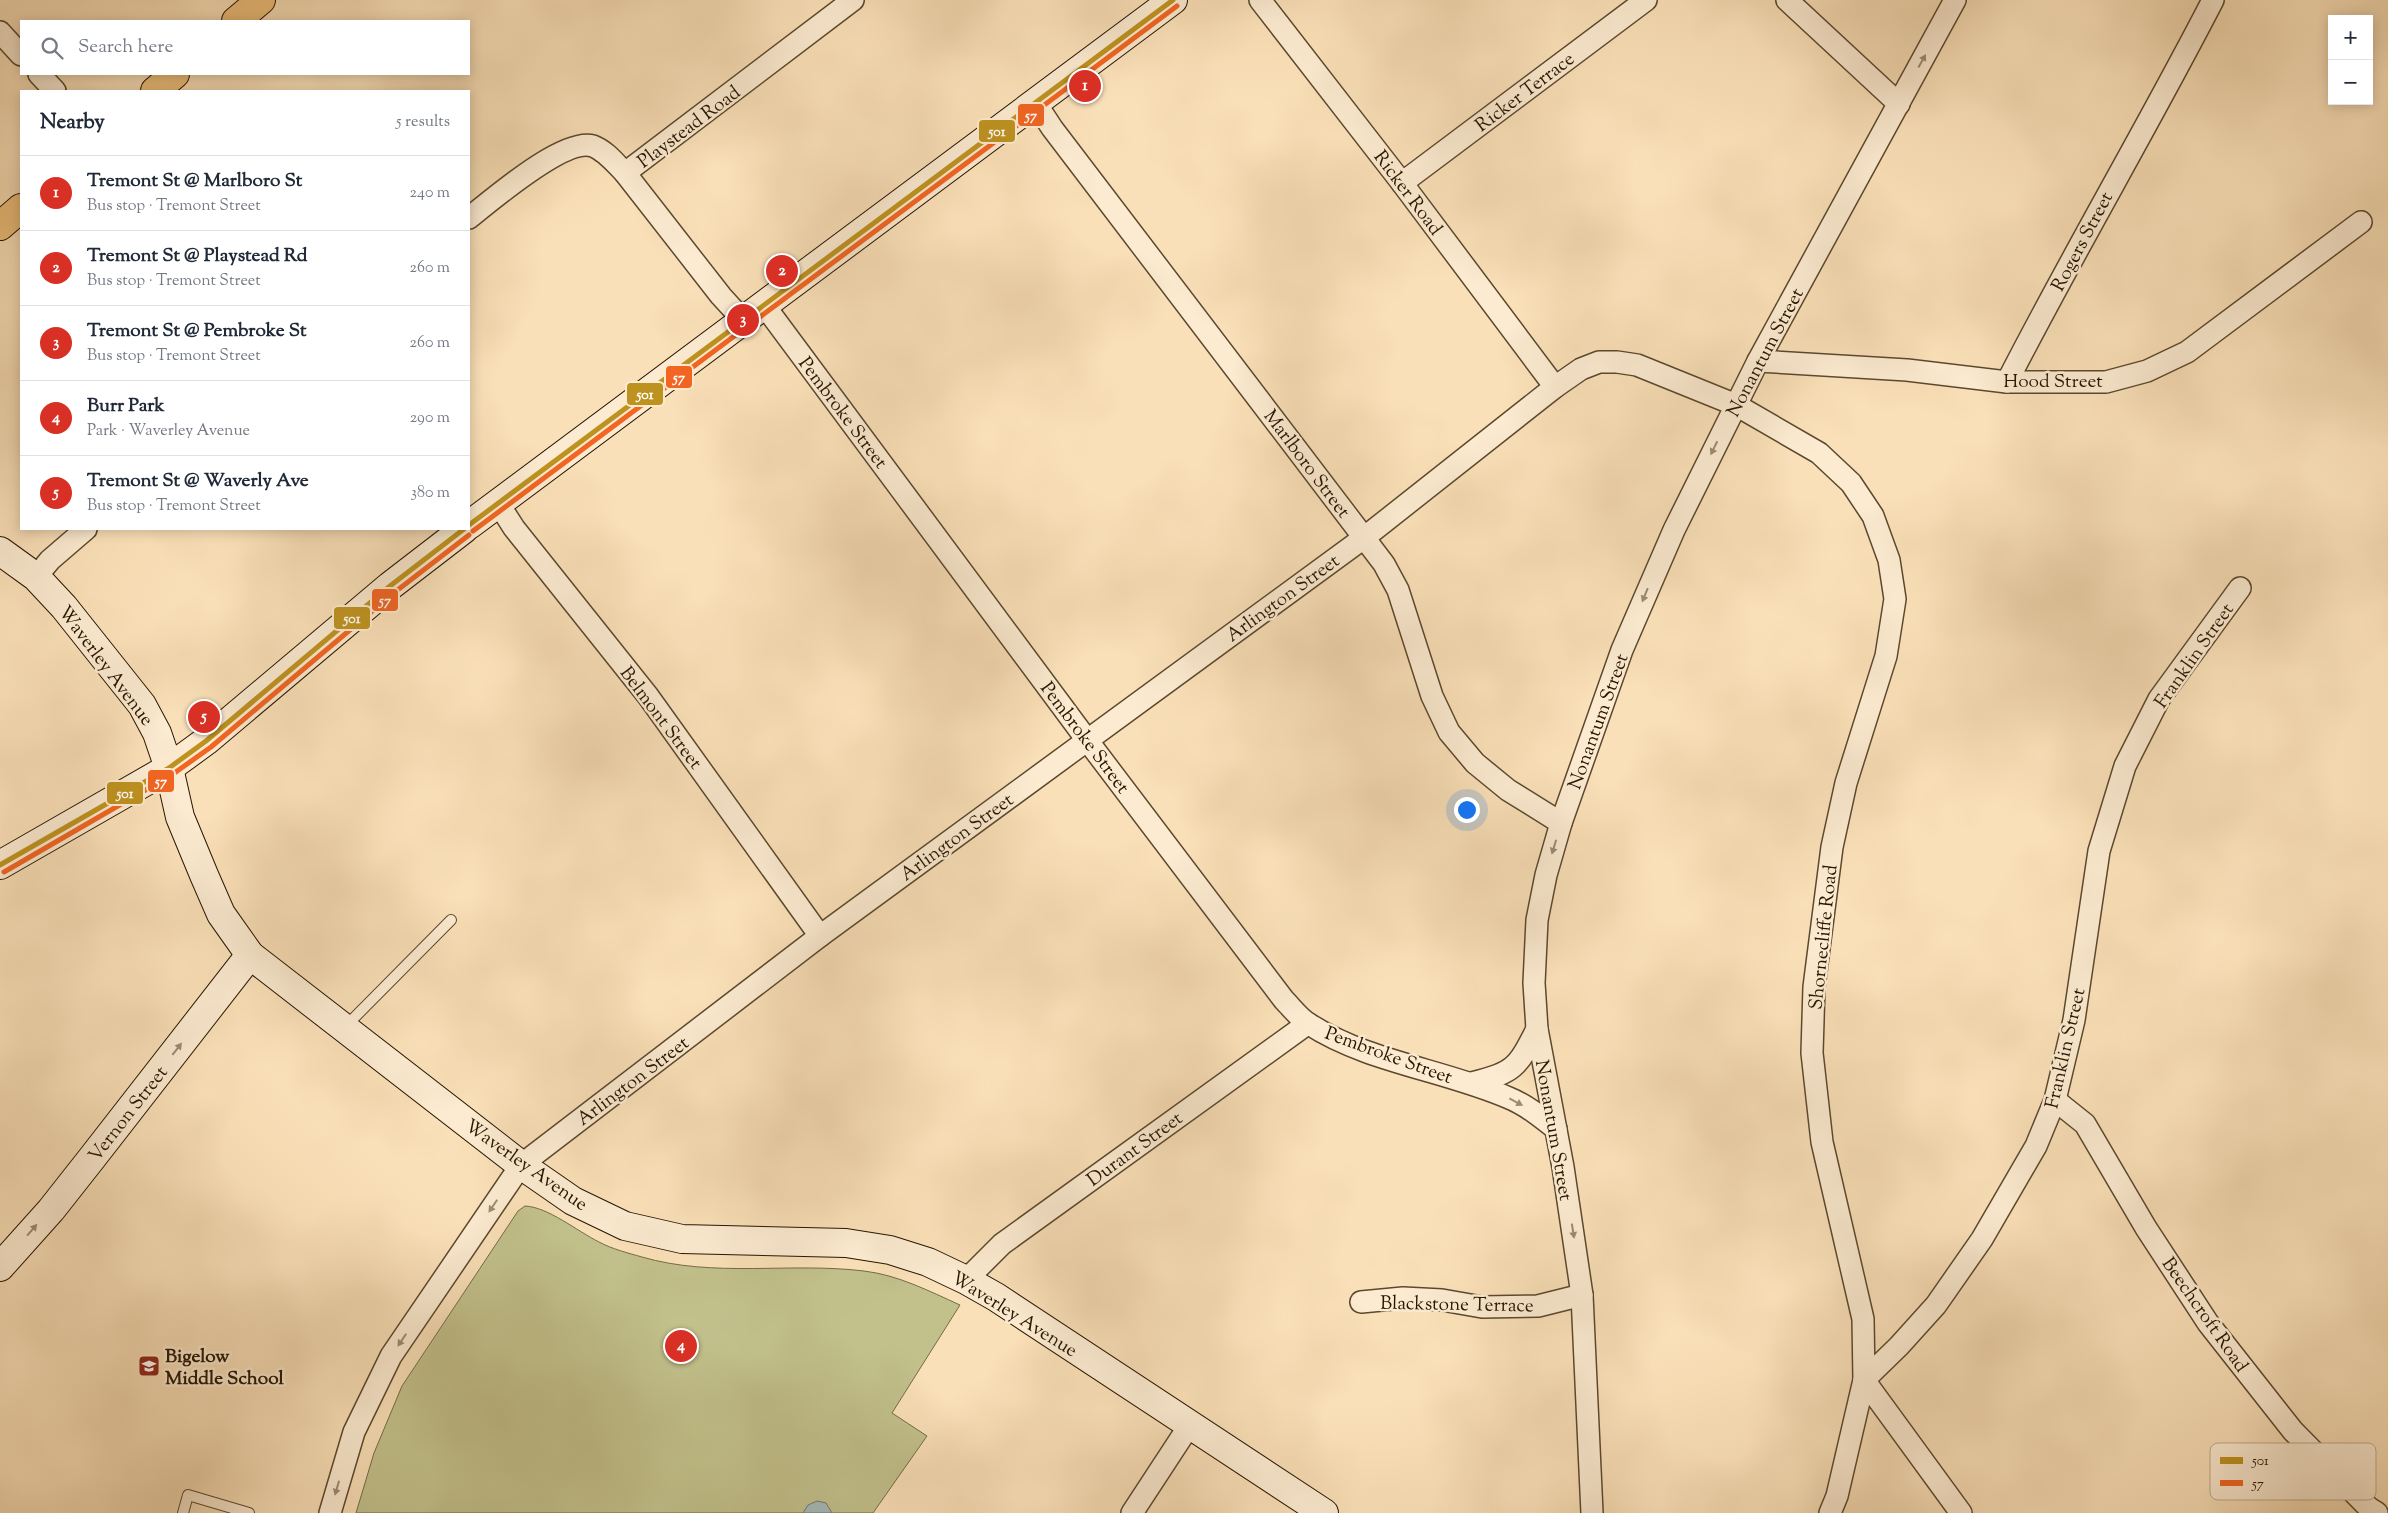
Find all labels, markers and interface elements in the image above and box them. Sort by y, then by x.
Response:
map controls [2328,15,2373,105]
button: + [2328,15,2373,60]
search box [20,20,470,75]
icon: search [38,34,66,62]
text: Search here [78,34,173,61]
street label: Ricker Terrace [1470,47,1581,139]
one-way arrow [1918,54,1926,68]
button: − [2328,60,2373,105]
pin: 1 [1069,67,1101,105]
street label: Playstead Road [632,80,747,176]
line badge: 57 [1017,103,1045,127]
text: 57 [1024,107,1038,127]
text: Nearby [40,108,105,138]
text: 5 results [396,111,450,134]
line badge: 501 [978,119,1016,143]
text: 501 [988,123,1006,143]
street label: Ricker Road [1366,145,1448,242]
text: Tremont St @ Marlboro St [87,168,302,195]
text: 1 [53,182,59,205]
text: 240 m [409,182,450,205]
street label: Rogers Street [2046,187,2121,297]
text: Bus stop · Tremont Street [87,195,261,218]
text: Tremont St @ Playstead Rd [87,243,308,270]
pin: 2 [766,252,798,290]
text: 2 [52,257,60,280]
text: 260 m [409,257,450,280]
text: Bus stop · Tremont Street [87,270,261,293]
street label: Nonantum Street [1721,283,1812,422]
pin: 3 [727,301,759,339]
text: Tremont St @ Pembroke St [87,318,307,345]
text: 3 [53,332,59,355]
text: 260 m [409,332,450,355]
text: Bus stop · Tremont Street [87,345,261,368]
street label: Pembroke Street [791,352,893,476]
line badge: 57 [665,365,693,389]
text: 57 [672,369,686,389]
street label: Hood Street [2003,369,2103,396]
line badge: 501 [626,382,664,406]
text: 501 [636,386,654,406]
text: Burr Park [87,393,165,420]
street label: Marlboro Street [1256,405,1356,525]
text: 4 [52,407,60,430]
text: 290 m [410,407,450,430]
text: Park · Waverley Avenue [87,420,250,443]
one-way arrow [1710,441,1718,455]
text: Tremont St @ Waverly Ave [87,468,309,495]
text: 5 [53,482,59,505]
text: 380 m [410,482,450,505]
text: Bus stop · Tremont Street [87,495,261,518]
street label: Arlington Street [1221,548,1346,649]
line badge: 57 [371,588,399,612]
one-way arrow [1641,588,1649,603]
text: 57 [378,592,392,612]
street label: Franklin Street [2149,598,2242,714]
street label: Waverley Avenue [51,601,159,732]
line badge: 501 [333,606,371,630]
text: 501 [343,610,361,630]
street label: Nonantum Street [1562,650,1637,793]
street label: Belmont Street [612,661,708,776]
street label: Pembroke Street [1033,677,1135,801]
pin: 5 [188,698,220,736]
line badge: 57 [147,769,175,793]
text: 57 [154,773,168,793]
line badge: 501 [106,781,144,805]
text: 501 [116,785,134,805]
street label: Arlington Street [895,787,1020,888]
your location [1454,797,1480,823]
one-way arrow [1550,839,1558,854]
street label: Shornecliffe Road [1803,863,1846,1011]
street label: Franklin Street [2039,985,2094,1111]
street label: Pembroke Street [1321,1021,1456,1092]
street label: Arlington Street [572,1030,696,1133]
one-way arrow [172,1042,182,1055]
street label: Nonantum Street [1527,1058,1578,1203]
street label: Vernon Street [83,1060,175,1168]
one-way arrow [1509,1098,1524,1106]
street label: Durant Street [1082,1106,1189,1194]
street label: Waverley Avenue [459,1114,593,1219]
one-way arrow [488,1199,498,1212]
one-way arrow [27,1224,38,1237]
one-way arrow [1569,1224,1577,1240]
street label: Beechcroft Road [2154,1252,2254,1379]
street label: Waverley Avenue [945,1265,1082,1365]
street label: Blackstone Terrace [1380,1291,1534,1320]
pin: 4 [665,1327,697,1365]
one-way arrow [397,1333,407,1347]
place label: Bigelow Middle School [165,1344,285,1393]
school or university icon: Bigelow Middle School [137,1354,161,1378]
legend [2210,1443,2376,1500]
text: 501 [2251,1452,2269,1472]
text: 57 [2251,1475,2264,1495]
one-way arrow [333,1481,341,1496]

